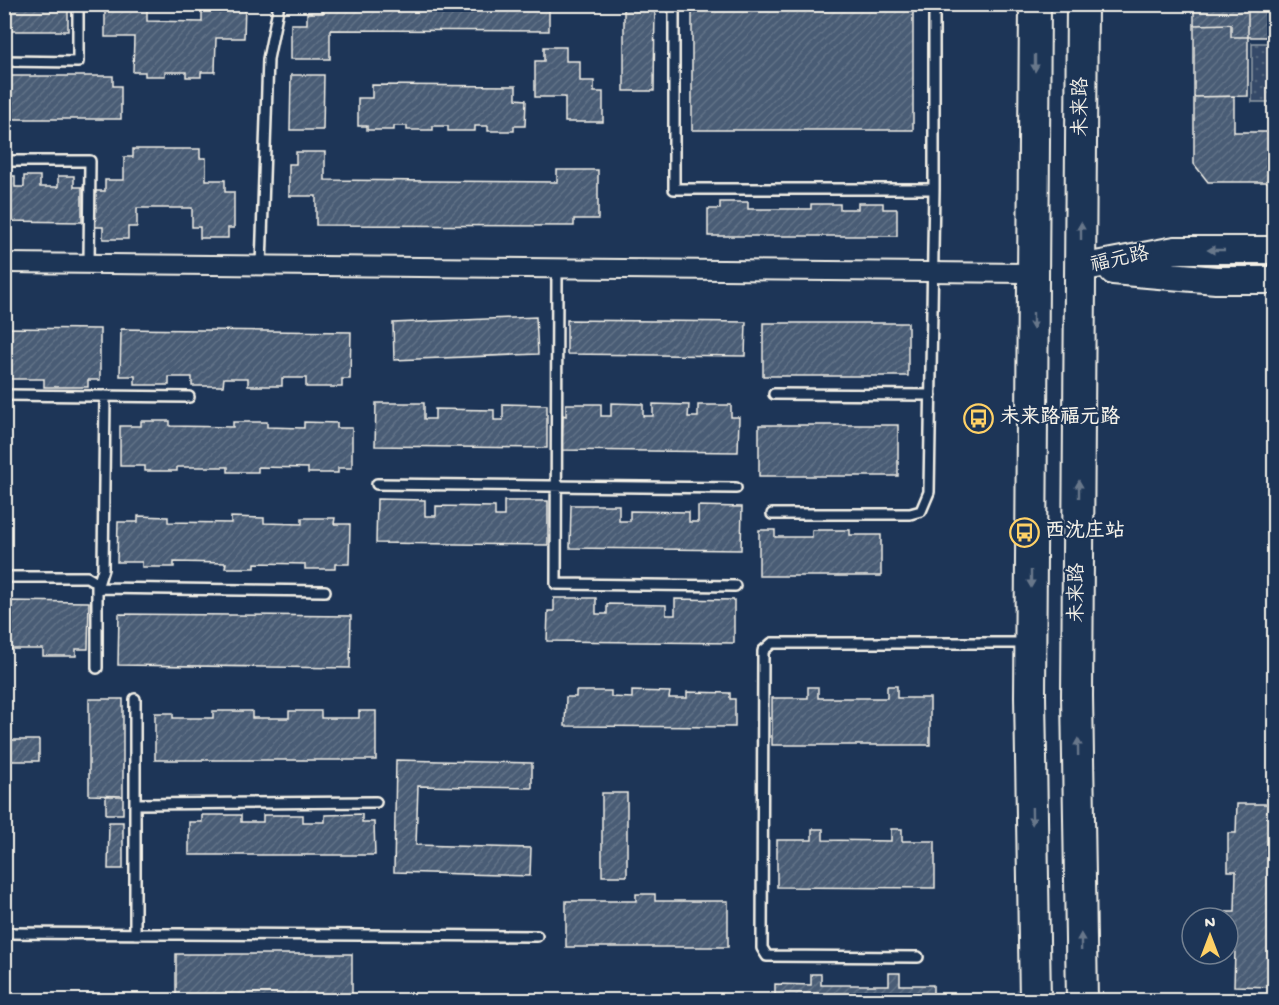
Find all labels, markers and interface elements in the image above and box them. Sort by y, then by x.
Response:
one-way arrow [1030,53,1040,72]
street label: 未来路 [1069,76,1094,137]
one-way arrow [1076,222,1085,241]
street label: 福元路 [1088,241,1153,278]
one-way arrow [1207,245,1226,255]
one-way arrow [1028,311,1038,330]
bus stop icon: 未来路福元路 [963,402,995,434]
place label: 未来路福元路 [1000,405,1120,430]
one-way arrow [1074,480,1084,499]
bus stop icon: 西沈庄站 [1008,516,1040,548]
place label: 西沈庄站 [1045,519,1125,544]
street label: 未来路 [1065,562,1090,623]
one-way arrow [1026,569,1036,588]
one-way arrow [1073,738,1083,757]
one-way arrow [1027,806,1037,825]
north arrow [1180,906,1240,966]
text: N [1205,915,1216,934]
one-way arrow [1076,933,1086,952]

